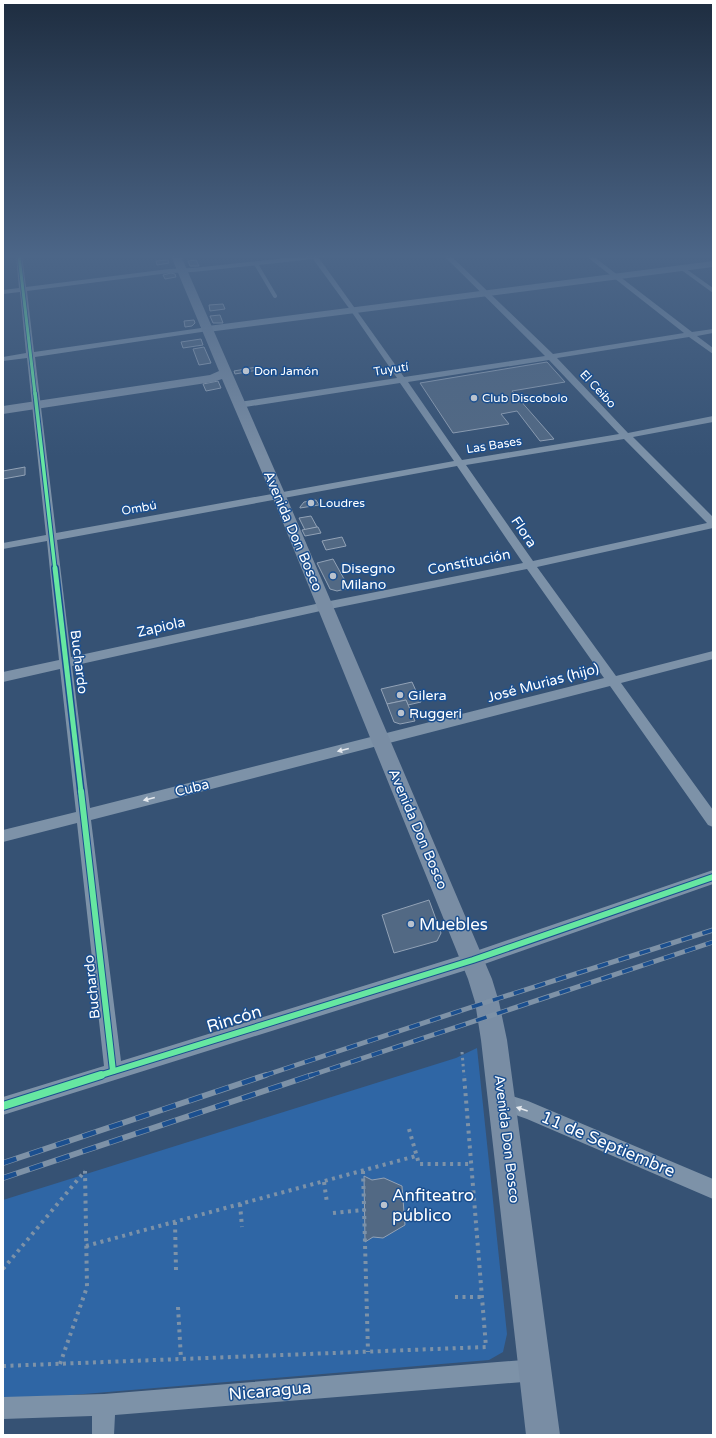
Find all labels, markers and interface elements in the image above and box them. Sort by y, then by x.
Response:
street label: Tuyutí [373,359,409,379]
place label: Don Jamón [254,364,318,378]
marker: Don Jamón [241,366,251,376]
street label: El Ceibo [577,367,619,411]
place label: Club Discobolo [482,391,568,405]
marker: Club Discobolo [469,393,479,403]
street label: Las Bases [465,434,523,456]
street label: Avenida Don Bosco [260,468,326,594]
place label: Loudres [319,496,365,510]
street label: Ombú [120,498,158,518]
marker: Loudres [306,498,316,508]
street label: Flora [508,513,540,551]
street label: Constitución [426,546,512,578]
place label: Disegno Milano [341,560,395,593]
marker: Disegno Milano [328,571,338,581]
street label: Zapiola [135,613,187,641]
street label: Buchardo [67,629,91,695]
street label: José Murias (hijo) [485,660,601,706]
place label: Gilera [408,687,447,704]
marker: Gilera [395,690,405,700]
place label: Ruggeri [409,705,462,722]
marker: Ruggeri [396,708,406,718]
one-way arrow [337,748,350,754]
street label: Avenida Don Bosco [385,766,451,892]
street label: Cuba [173,776,211,800]
one-way arrow [143,796,155,802]
place label: Muebles [419,914,488,935]
marker: Muebles [406,919,416,929]
street label: Buchardo [80,954,104,1020]
street label: Rincón [204,1001,264,1037]
street label: Avenida Don Bosco [491,1074,523,1204]
one-way arrow [516,1105,528,1111]
street label: 11 de Septiembre [538,1106,678,1182]
place label: Anfiteatro público [392,1185,474,1226]
marker: Anfiteatro público [379,1200,389,1210]
street label: Nicaragua [228,1377,312,1405]

